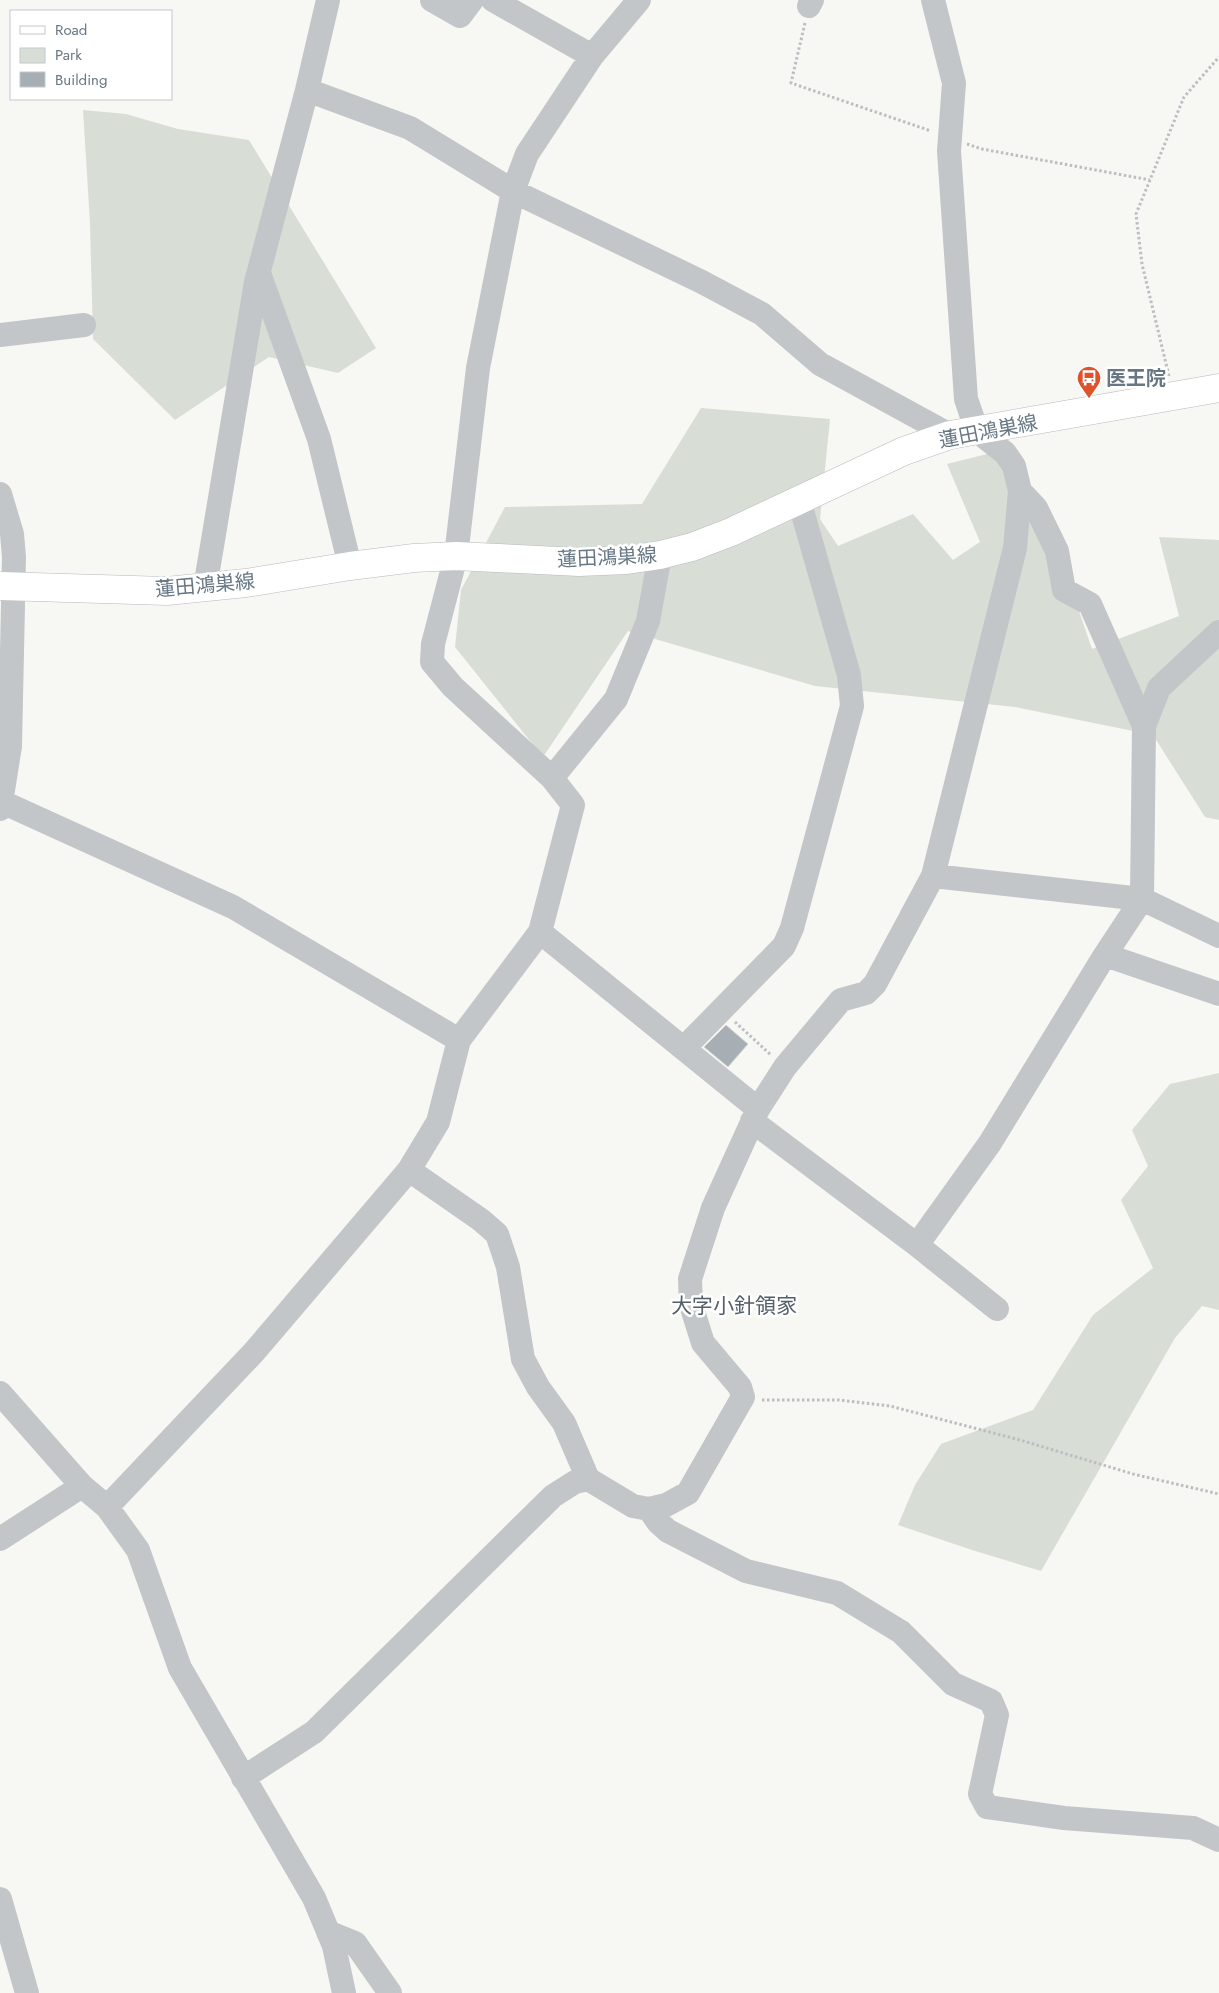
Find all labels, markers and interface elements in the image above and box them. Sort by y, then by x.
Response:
legend [10,10,172,100]
text: Road [55,19,87,41]
text: Park [55,44,82,66]
text: Building [55,69,107,91]
place label: 医王院 [1106,364,1166,393]
bus stop icon: 医王院 [1076,365,1102,399]
street label: 蓮田鴻巣線 [936,408,1040,455]
street label: 蓮田鴻巣線 [556,540,658,575]
street label: 蓮田鴻巣線 [154,567,256,604]
district label: 大字小針領家 [671,1291,797,1321]

